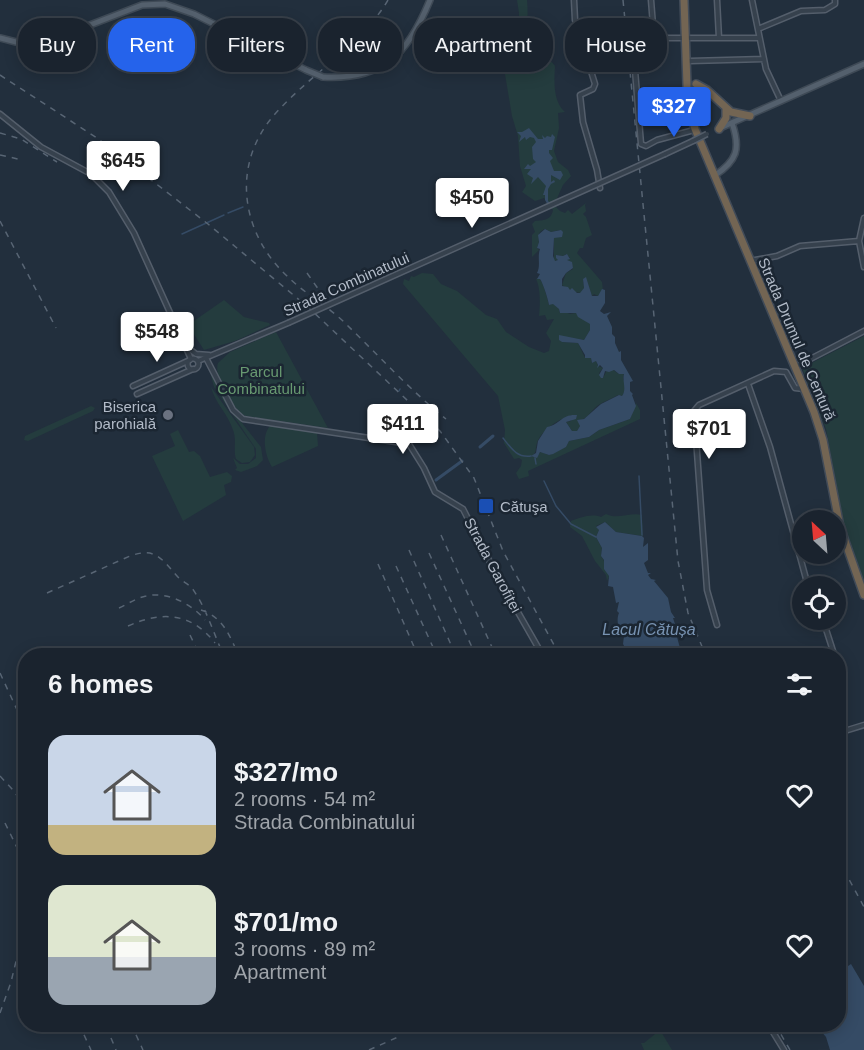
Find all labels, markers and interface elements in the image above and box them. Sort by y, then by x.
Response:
chip: Buy [18,18,96,72]
chip: Rent [108,18,195,72]
chip: Filters [207,18,306,72]
chip: New [318,18,402,72]
chip: Apartment [414,18,553,72]
chip: House [565,18,667,72]
pin: $327 [638,87,710,138]
text: $327 [652,95,696,117]
pin: $645 [87,141,159,192]
text: $645 [101,149,145,171]
pin: $450 [436,178,508,229]
text: $450 [450,186,494,208]
street label: Strada Combinatului [280,249,412,319]
street label: Strada Drumul de Centură [755,255,839,424]
pin: $548 [121,312,193,363]
text: $548 [135,320,179,342]
park label: Parcul Combinatului [217,363,305,397]
place label: Biserica parohială [94,398,157,432]
pin: $411 [367,404,439,455]
marker: Biserica parohială [161,408,175,422]
pin: $701 [673,409,745,460]
text: $411 [381,412,425,434]
text: $701 [687,417,731,439]
marker: Cătuşa [477,497,495,515]
place label: Cătuşa [500,498,548,515]
north arrow [792,510,846,564]
map controls [792,510,846,630]
street label: Strada Garofiței [461,515,525,615]
button: locate [792,576,846,630]
water label: Lacul Cătușa [602,621,696,638]
icon: filters [783,668,816,701]
text: 6 homes [48,669,154,699]
text: $327/mo [234,757,338,787]
icon: home [96,759,168,831]
icon: heart [783,779,816,812]
text: 2 rooms · 54 m² [234,788,375,810]
text: Strada Combinatului [234,811,415,833]
text: $701/mo [234,907,338,937]
icon: home [96,909,168,981]
icon: heart [783,929,816,962]
text: 3 rooms · 89 m² [234,938,375,960]
text: Apartment [234,961,326,983]

